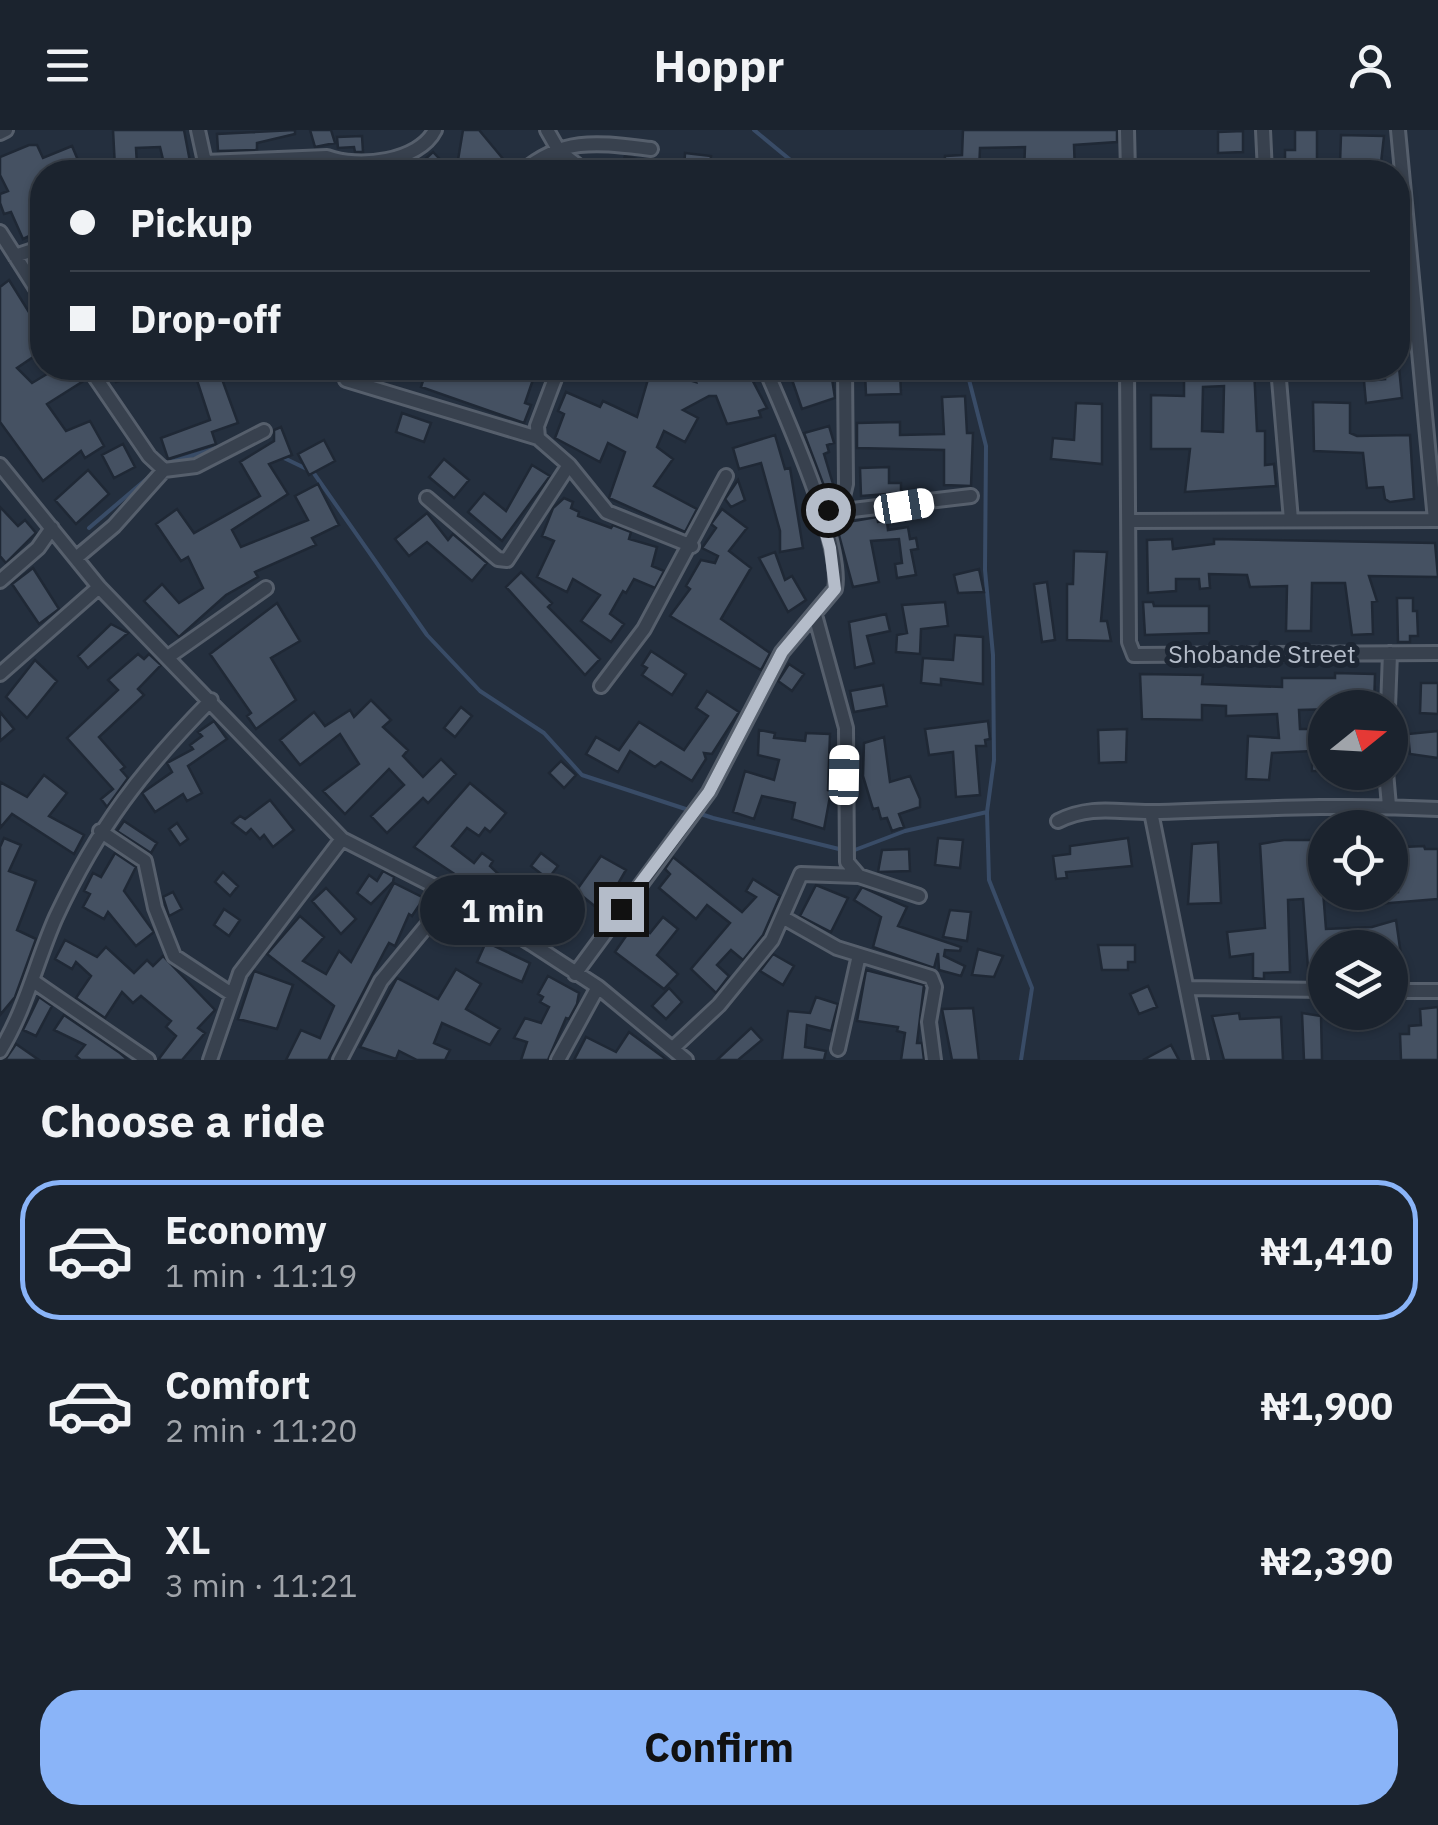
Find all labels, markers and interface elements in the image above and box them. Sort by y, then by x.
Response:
text: Hoppr [654,36,784,94]
icon: menu [40,38,95,93]
icon: person [1343,38,1398,93]
text: Pickup [130,198,253,247]
text: Drop-off [130,294,281,343]
car [872,486,936,526]
route start [806,488,851,533]
street label: Shobande Street [1168,637,1356,670]
north arrow [1308,690,1408,790]
map controls [1308,690,1408,1030]
car [828,745,860,805]
button: locate [1308,810,1408,910]
callout: 1 min [421,874,586,944]
route end [599,887,644,932]
text: 1 min [461,889,544,931]
button: layers [1308,930,1408,1030]
text: Choose a ride [40,1091,325,1149]
icon: car [45,1205,135,1295]
text: Economy [165,1205,327,1254]
text: ₦1,410 [1261,1226,1393,1275]
text: 1 min · 11:19 [165,1254,358,1296]
icon: car [45,1360,135,1450]
text: Comfort [165,1360,310,1409]
text: ₦1,900 [1261,1381,1393,1430]
text: 2 min · 11:20 [165,1409,358,1451]
icon: car [45,1515,135,1605]
text: XL [165,1515,211,1564]
text: ₦2,390 [1261,1536,1393,1585]
text: 3 min · 11:21 [165,1564,358,1606]
button: Confirm [40,1690,1398,1805]

